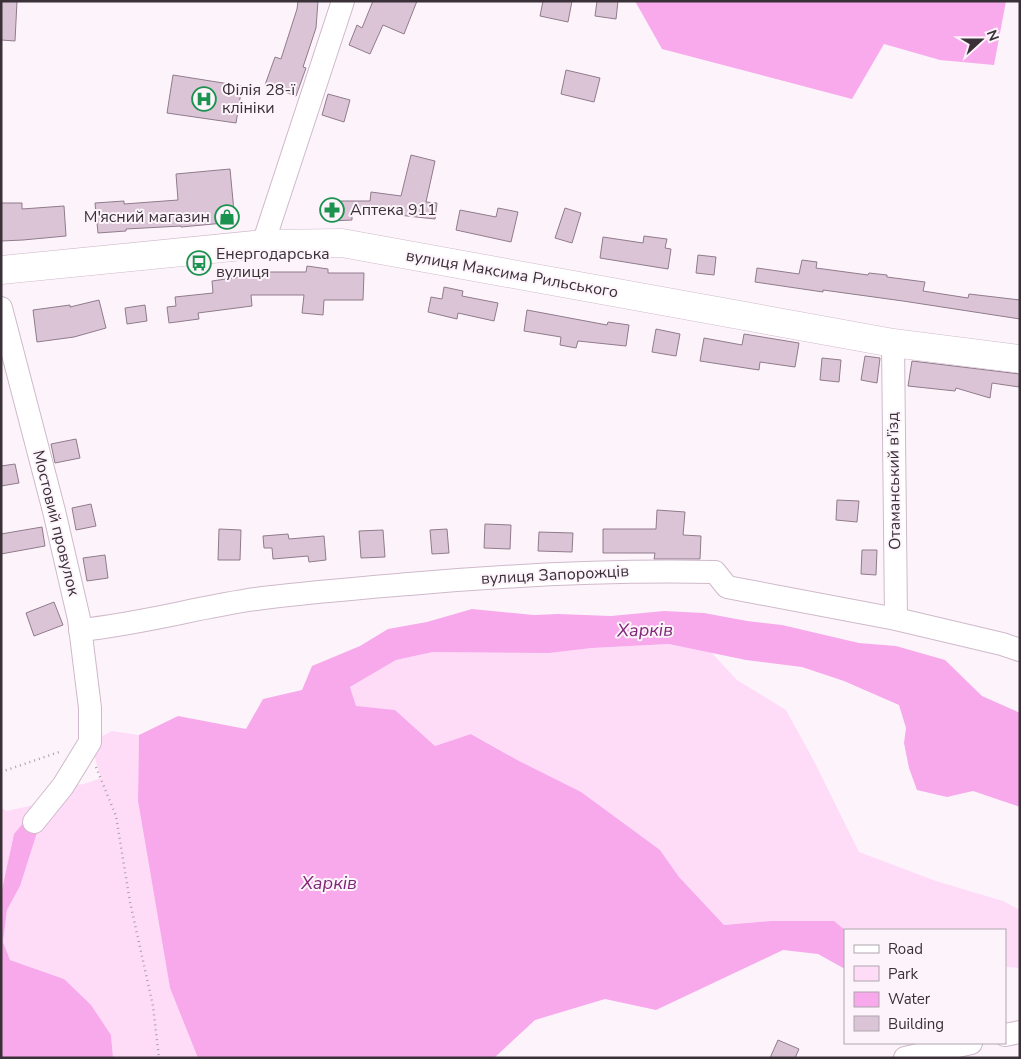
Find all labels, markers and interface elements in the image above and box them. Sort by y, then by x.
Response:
north arrow [956,15,1006,65]
text: N [982,27,1003,44]
place label: Філія 28-ї клініки [222,79,296,119]
hospital icon: Філія 28-ї клініки [191,86,217,112]
pharmacy icon: Аптека 911 [319,197,345,223]
place label: Аптека 911 [350,199,437,221]
shop icon: М'ясний магазин [214,204,240,230]
place label: М'ясний магазин [84,206,210,228]
place label: Енергодарська вулиця [216,243,330,283]
street label: вулиця Максима Рильського [404,244,620,304]
bus stop icon: Енергодарська вулиця [186,250,212,276]
street label: Отаманський в'їзд [882,411,906,550]
street label: Мостовий провулок [27,448,85,599]
street label: вулиця Запорожців [480,560,630,590]
water label: Харків [616,618,673,643]
water label: Харків [300,871,357,895]
legend [844,929,1006,1044]
text: Road [888,939,923,959]
text: Park [888,964,918,984]
text: Water [888,989,931,1009]
text: Building [888,1014,944,1034]

